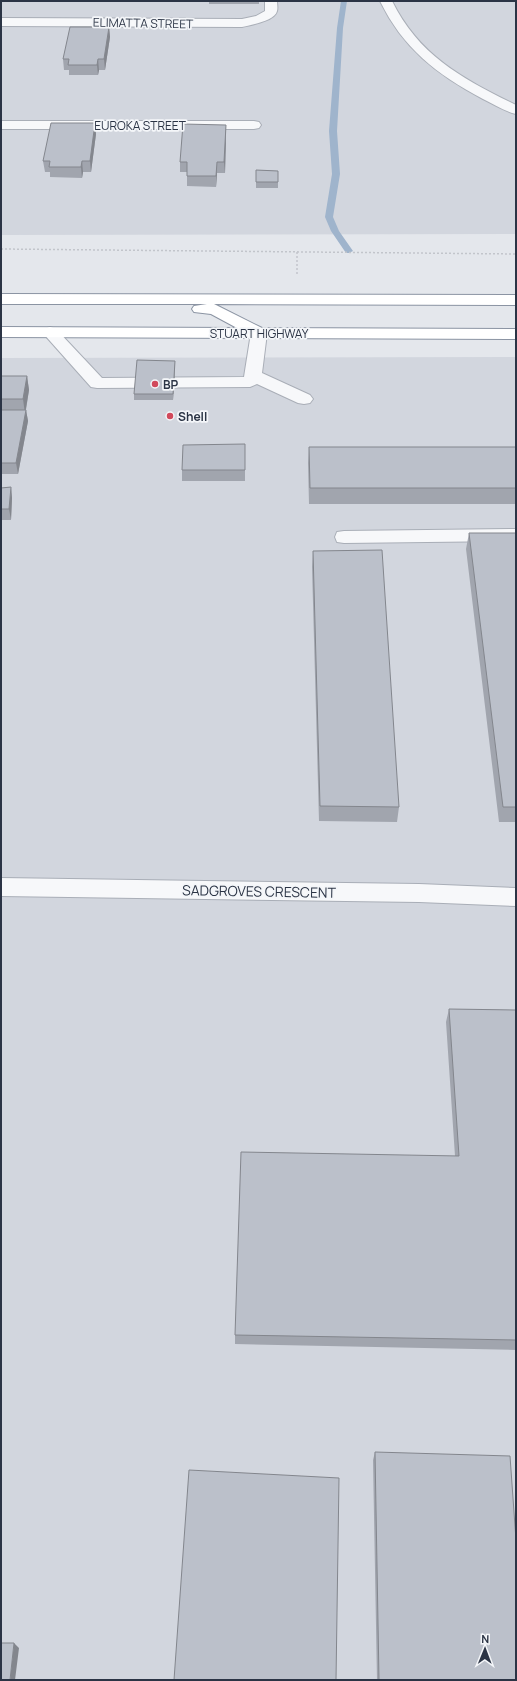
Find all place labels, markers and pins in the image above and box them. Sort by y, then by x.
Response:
place label: BP [163,376,179,393]
marker: BP [150,379,160,389]
place label: Shell [178,408,207,425]
marker: Shell [165,411,175,421]

